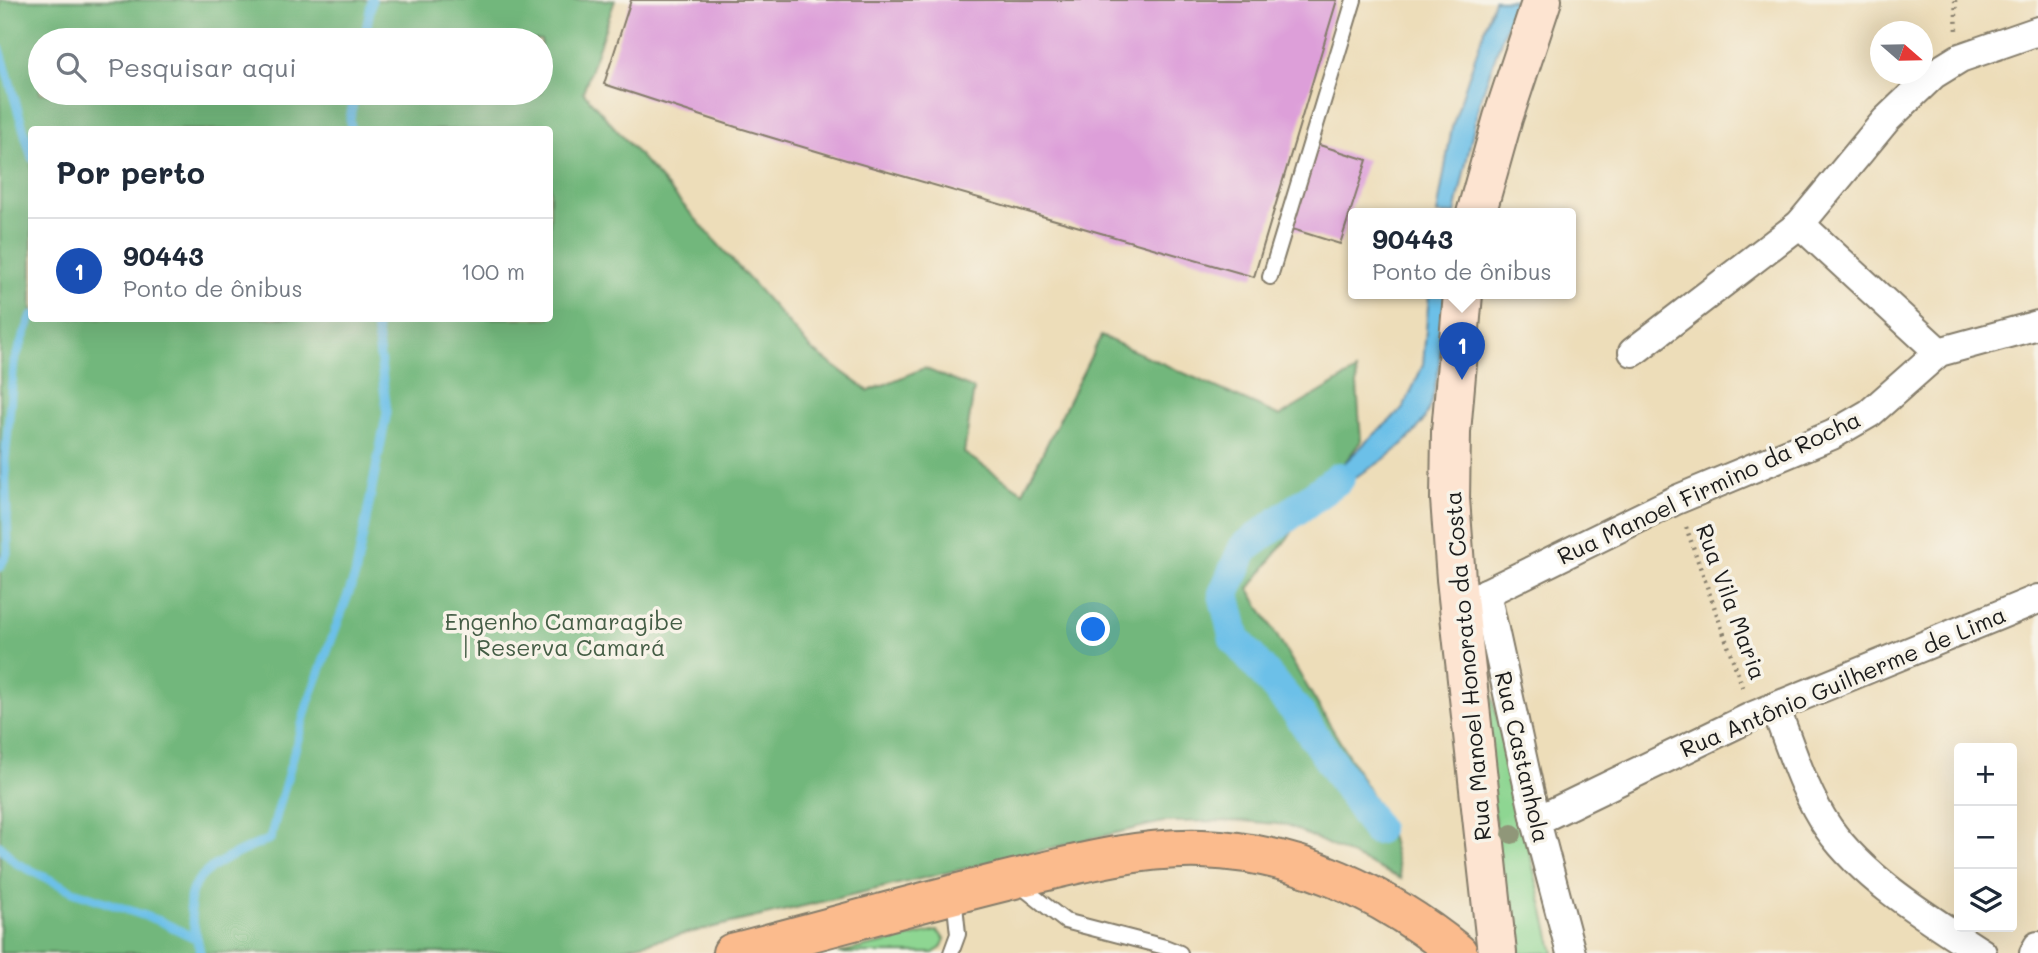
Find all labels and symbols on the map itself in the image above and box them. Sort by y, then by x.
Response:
north arrow [1870,21,1933,84]
pin: 1 [1439,322,1485,380]
street label: Rua Manoel Firmino da Rocha [1552,403,1865,571]
street label: Rua Manoel Honorato da Costa [1437,490,1497,842]
street label: Rua Vila Maria [1690,520,1774,684]
street label: Rua Antônio Guilherme de Lima [1675,599,2010,764]
park label: Engenho Camaragibe | Reserva Camará [445,606,683,662]
your location [1076,612,1110,646]
street label: Rua Castanhola [1489,668,1557,845]

